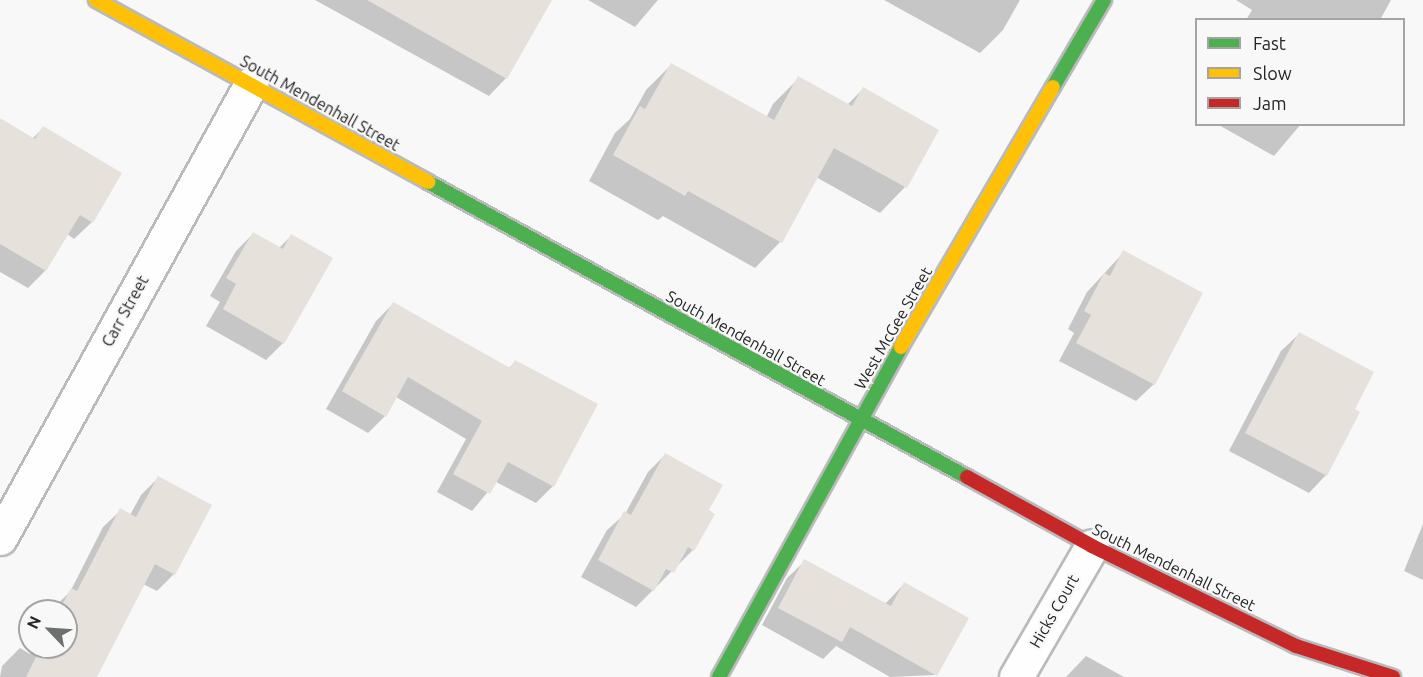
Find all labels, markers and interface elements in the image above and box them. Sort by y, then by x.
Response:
legend [1195,18,1405,126]
text: Fast [1253,33,1286,53]
street label: South Mendenhall Street [237,51,403,155]
text: Slow [1253,63,1292,83]
text: Jam [1253,93,1287,113]
street label: West McGee Street [850,263,936,393]
street label: Carr Street [98,272,152,350]
street label: South Mendenhall Street [663,286,829,390]
street label: South Mendenhall Street [1089,519,1259,615]
street label: Hicks Court [1025,571,1083,651]
north arrow [18,599,78,659]
text: N [23,613,44,631]

